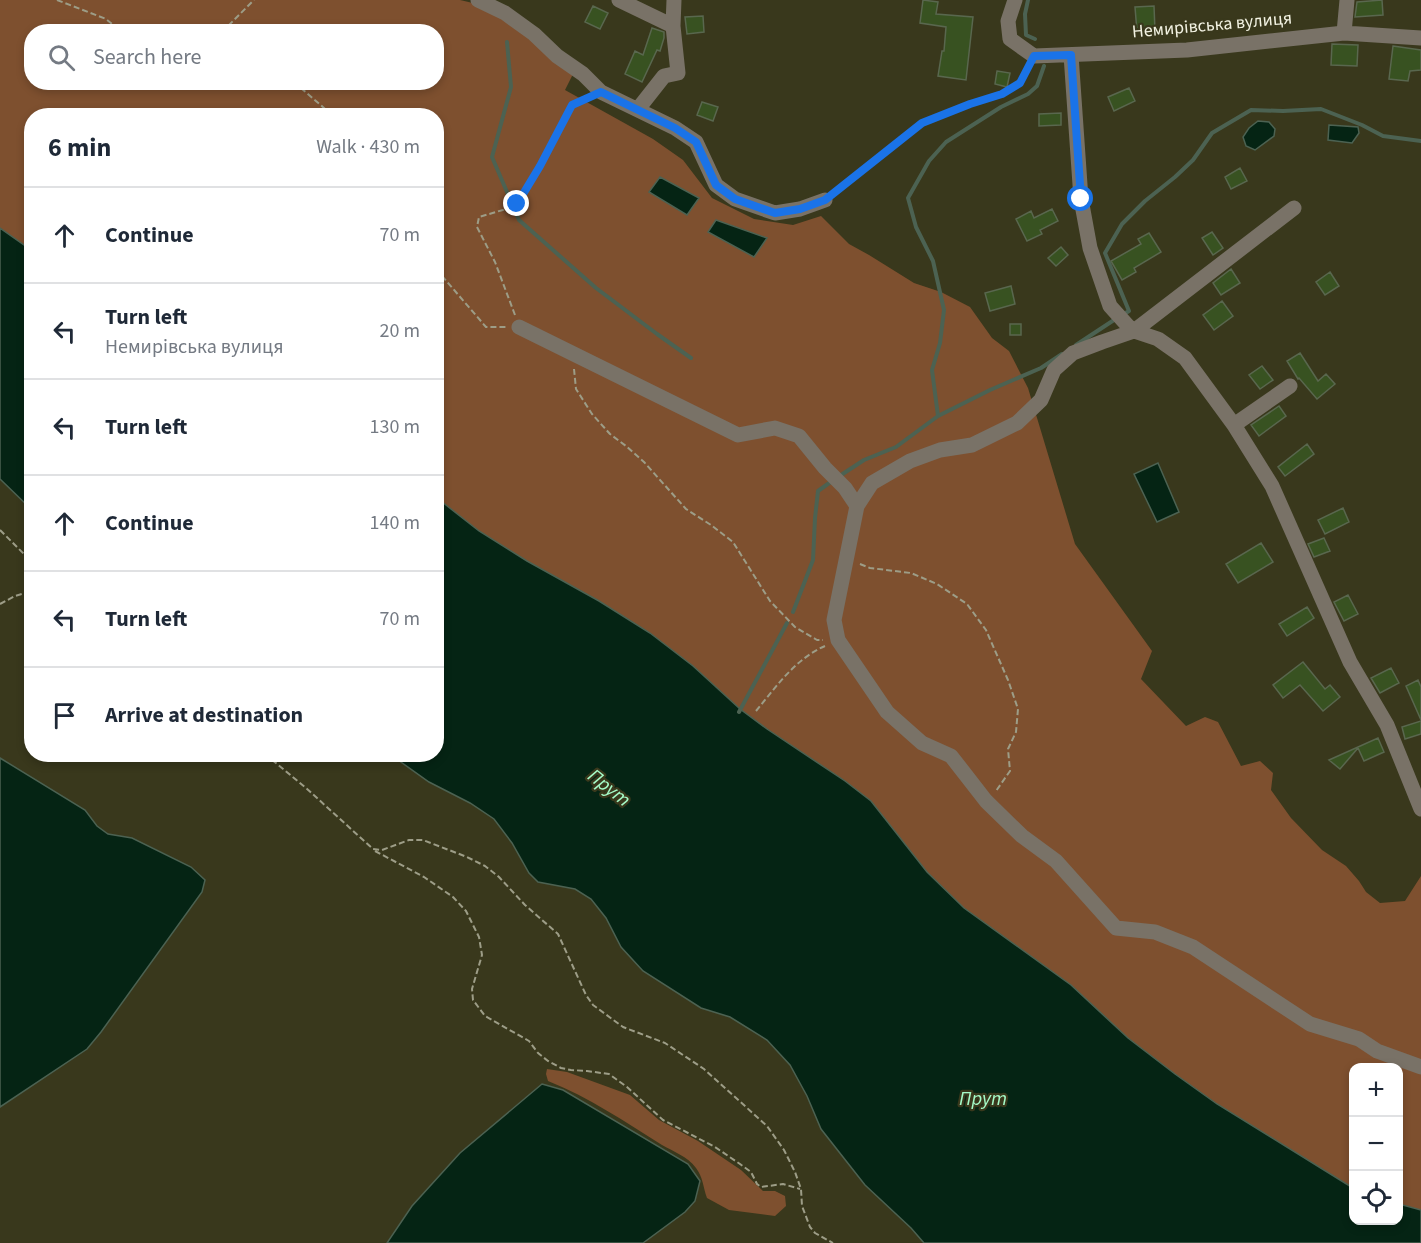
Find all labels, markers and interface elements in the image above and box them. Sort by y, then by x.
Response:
street label: Немирівська вулиця [1131,6,1293,44]
search box [24,24,444,90]
icon: search [45,41,78,74]
text: Search here [93,41,201,73]
text: 6 min [48,129,111,166]
text: Walk · 430 m [316,133,420,161]
route start [1067,185,1093,211]
route end [503,190,529,216]
icon: ahead [48,219,81,252]
text: Continue [105,219,194,251]
text: 70 m [380,221,420,249]
text: Turn left [105,301,187,333]
icon: left [48,315,81,348]
text: 20 m [380,317,420,345]
text: Немирівська вулиця [105,333,283,361]
icon: left [48,411,81,444]
text: Turn left [105,411,187,443]
text: 130 m [370,413,420,441]
icon: ahead [48,507,81,540]
text: Continue [105,507,194,539]
text: 140 m [370,509,420,537]
icon: left [48,603,81,636]
text: Turn left [105,603,187,635]
text: 70 m [380,605,420,633]
icon: arrive [48,699,81,732]
text: Arrive at destination [105,699,303,731]
water label: Прут [582,762,636,814]
map controls [1349,1063,1403,1225]
button: + [1349,1063,1403,1117]
water label: Прут [959,1085,1007,1113]
button: − [1349,1117,1403,1171]
button: locate [1349,1171,1403,1225]

